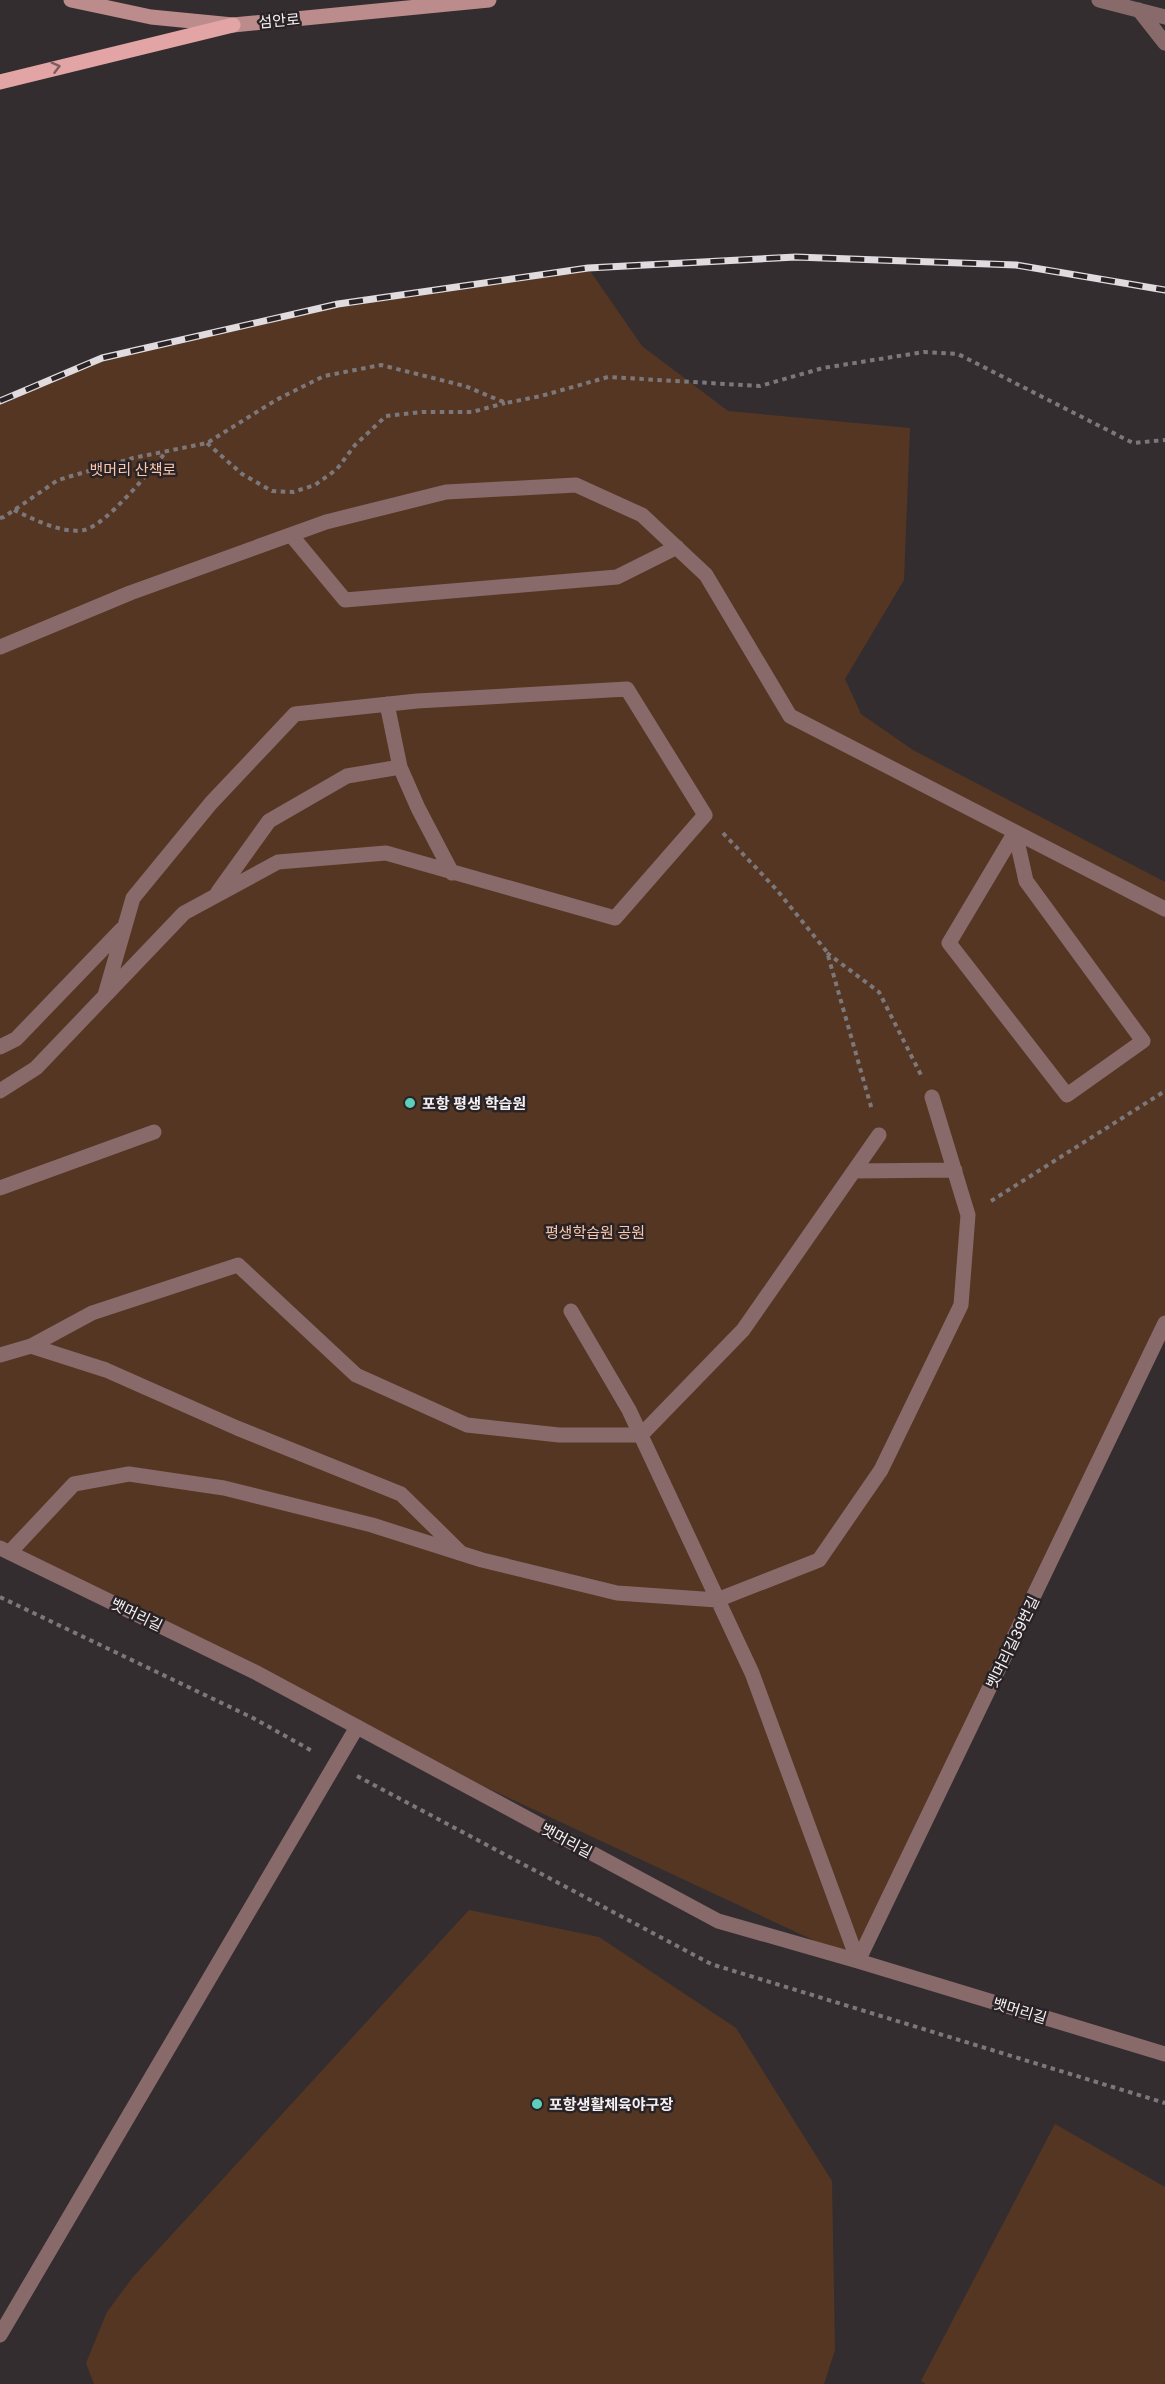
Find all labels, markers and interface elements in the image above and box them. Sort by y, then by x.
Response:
street label: 섬안로 [258,9,300,31]
one-way arrow [51,62,61,74]
park label: 뱃머리 산책로 [90,460,176,478]
place label: 포항 평생 학습원 [422,1094,526,1112]
marker: 포항 평생 학습원 [403,1096,417,1110]
park label: 평생학습원 공원 [545,1223,645,1241]
street label: 뱃머리길39번길 [982,1593,1042,1691]
street label: 뱃머리길 [108,1594,166,1634]
street label: 뱃머리길 [538,1819,596,1861]
street label: 뱃머리길 [991,1993,1049,2027]
place label: 포항생활체육야구장 [549,2095,673,2113]
marker: 포항생활체육야구장 [530,2097,544,2111]

